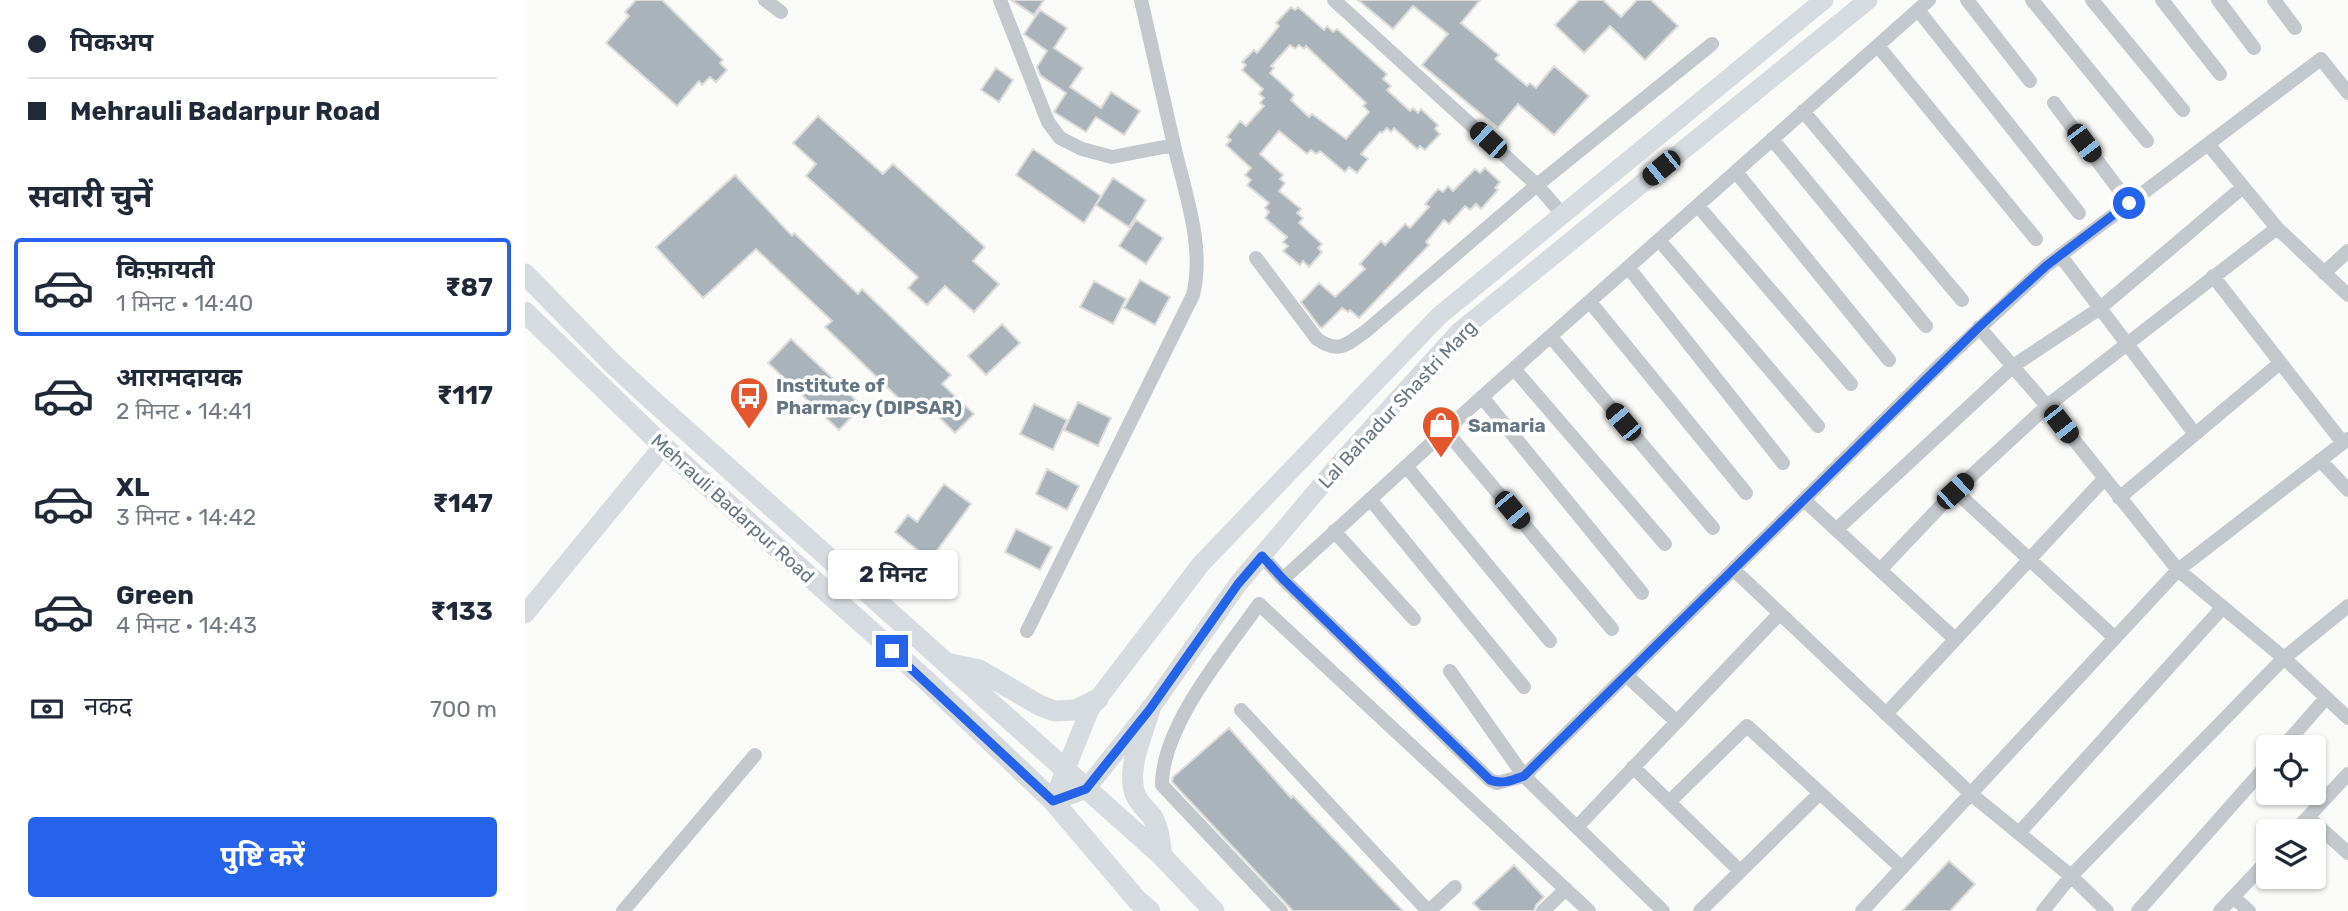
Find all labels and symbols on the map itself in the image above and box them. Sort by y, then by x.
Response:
car [1466,118,1511,162]
car [2063,120,2106,166]
car [1639,147,1684,189]
route start [2113,187,2145,219]
street label: Lal Bahadur Shastri Marg [1313,316,1481,493]
place label: Institute of Pharmacy (DIPSAR) [776,374,962,419]
bus stop icon: Institute of Pharmacy (DIPSAR) [728,375,770,430]
car [1602,399,1645,445]
car [2040,401,2083,447]
shop icon: Samaria [1420,404,1462,459]
place label: Samaria [1468,414,1546,437]
street label: Mehrauli Badarpur Road [646,429,819,588]
car [1933,469,1978,513]
car [1491,487,1534,533]
callout: 2 मिनट [827,550,957,598]
route end [876,635,908,667]

